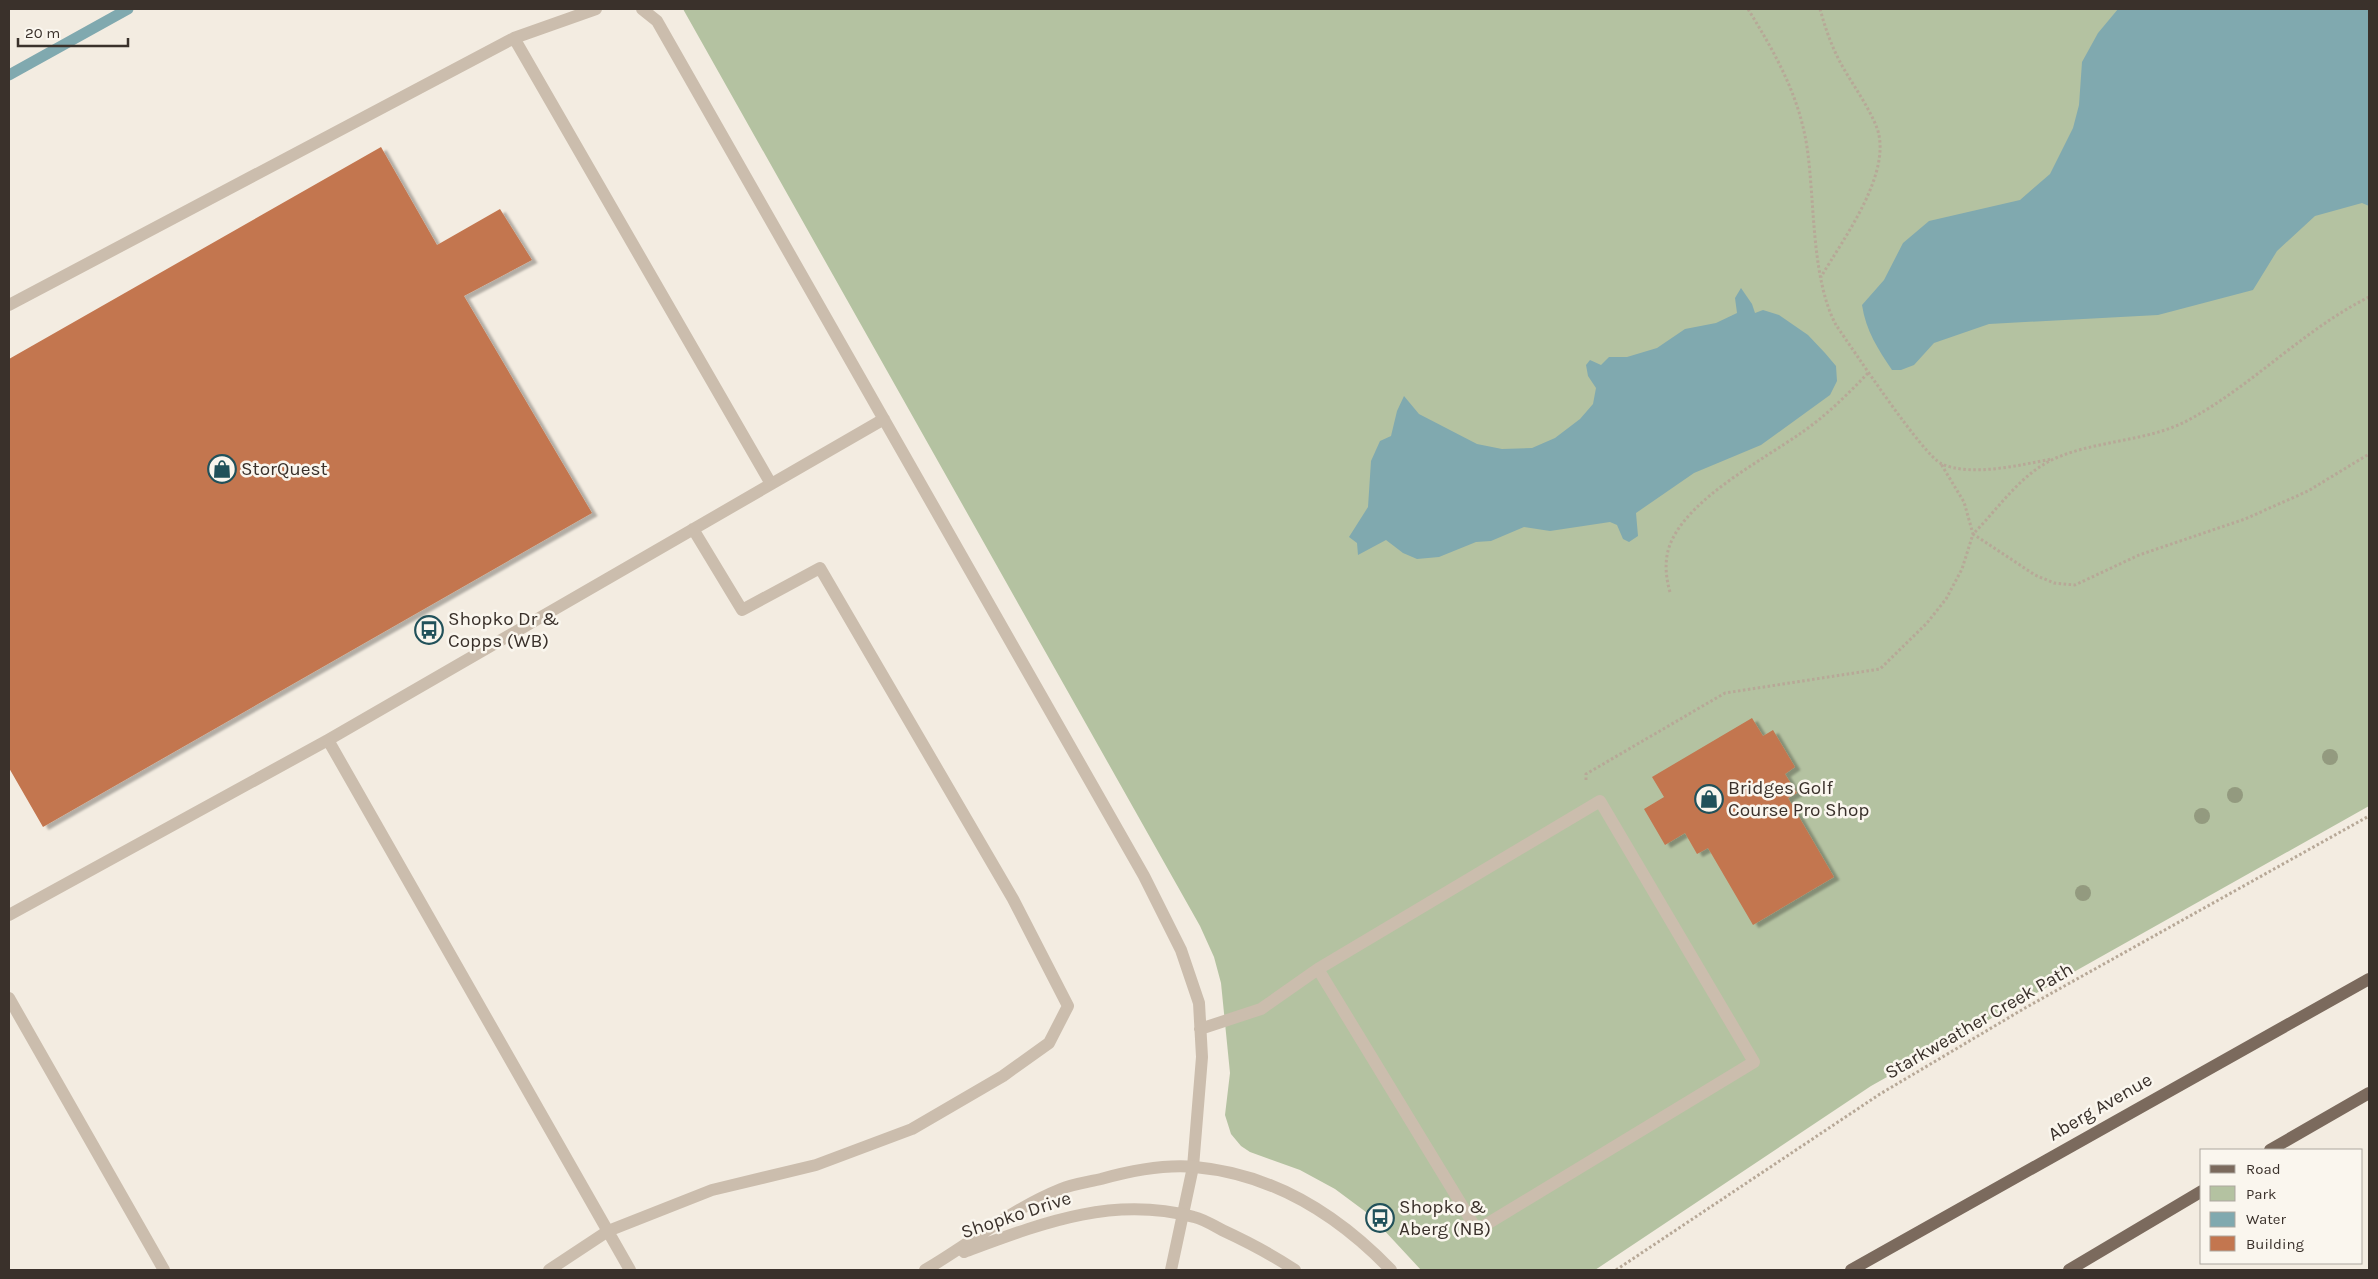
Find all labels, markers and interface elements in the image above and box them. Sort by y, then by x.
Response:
scale bar [18,15,128,47]
text: 20 m [25,24,60,42]
shop icon: StorQuest [207,454,237,484]
place label: StorQuest [241,458,328,480]
place label: Shopko Dr & Copps (WB) [448,608,559,652]
bus stop icon: Shopko Dr & Copps (WB) [414,615,444,645]
place label: Bridges Golf Course Pro Shop [1728,777,1869,821]
shop icon: Bridges Golf Course Pro Shop [1694,784,1724,814]
street label: Starkweather Creek Path [1881,958,2077,1084]
street label: Aberg Avenue [2044,1068,2156,1146]
legend [2200,1149,2363,1264]
text: Road [2246,1160,2281,1178]
text: Park [2246,1185,2276,1203]
street label: Shopko Drive [958,1187,1074,1243]
place label: Shopko & Aberg (NB) [1399,1196,1491,1240]
bus stop icon: Shopko & Aberg (NB) [1365,1203,1395,1233]
text: Water [2246,1210,2287,1228]
text: Building [2246,1235,2304,1253]

